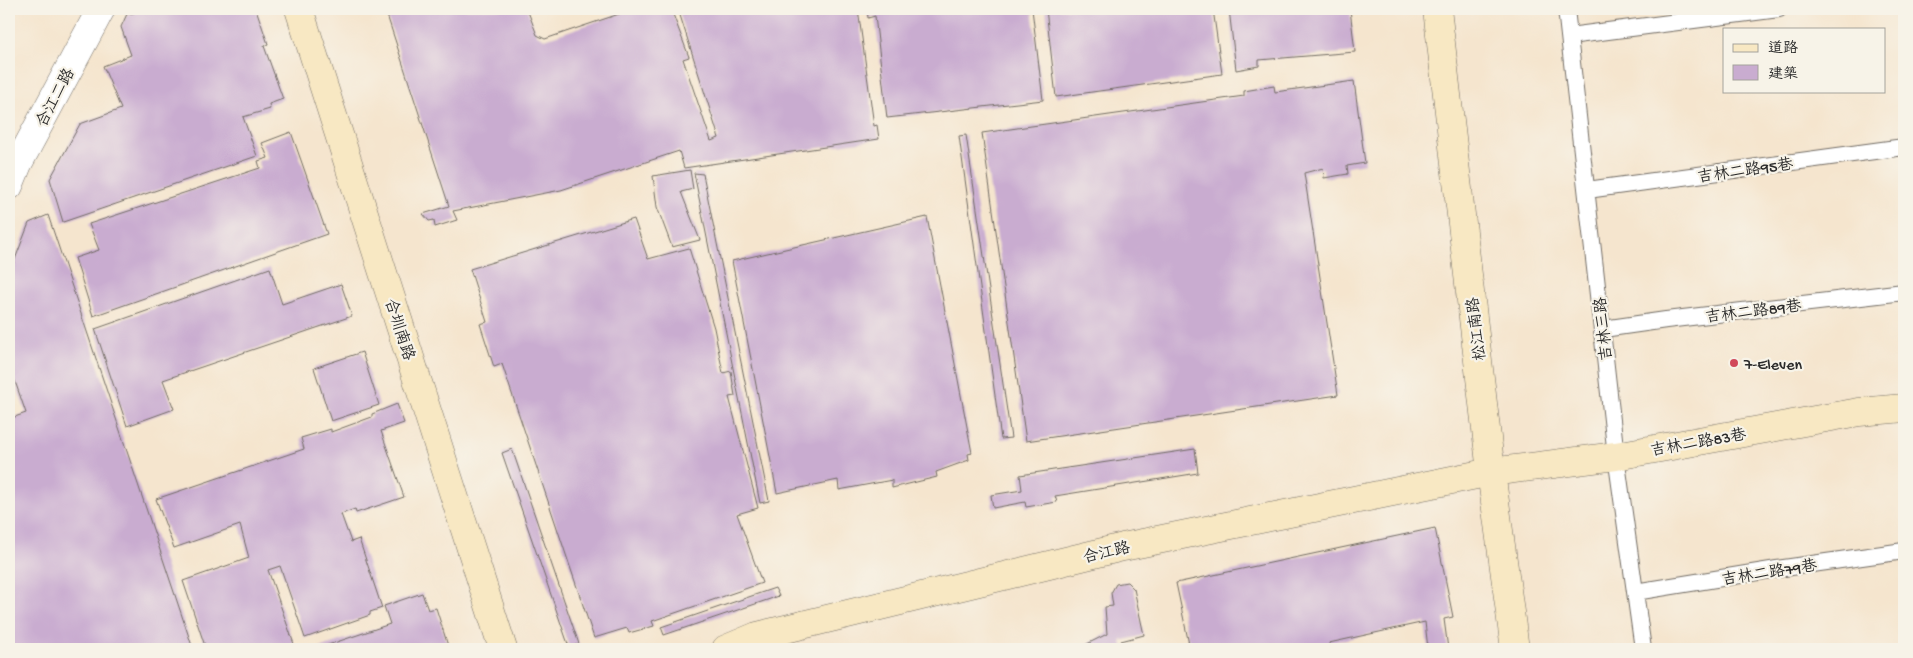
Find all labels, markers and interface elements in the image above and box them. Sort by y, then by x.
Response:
legend [1723,28,1886,92]
text: 道路 [1768,40,1798,58]
street label: 合江二路 [32,65,81,131]
text: 建築 [1768,66,1798,84]
street label: 吉林二路95巷 [1696,154,1795,189]
street label: 合圳南路 [379,296,418,363]
street label: 松江南路 [1463,296,1492,362]
street label: 吉林三路 [1591,296,1618,362]
street label: 吉林二路89巷 [1704,296,1803,329]
marker: 7-Eleven [1728,357,1740,369]
place label: 7-Eleven [1743,357,1802,376]
street label: 吉林二路83巷 [1649,425,1748,462]
street label: 合江路 [1081,538,1132,569]
street label: 吉林二路79巷 [1720,556,1819,591]

